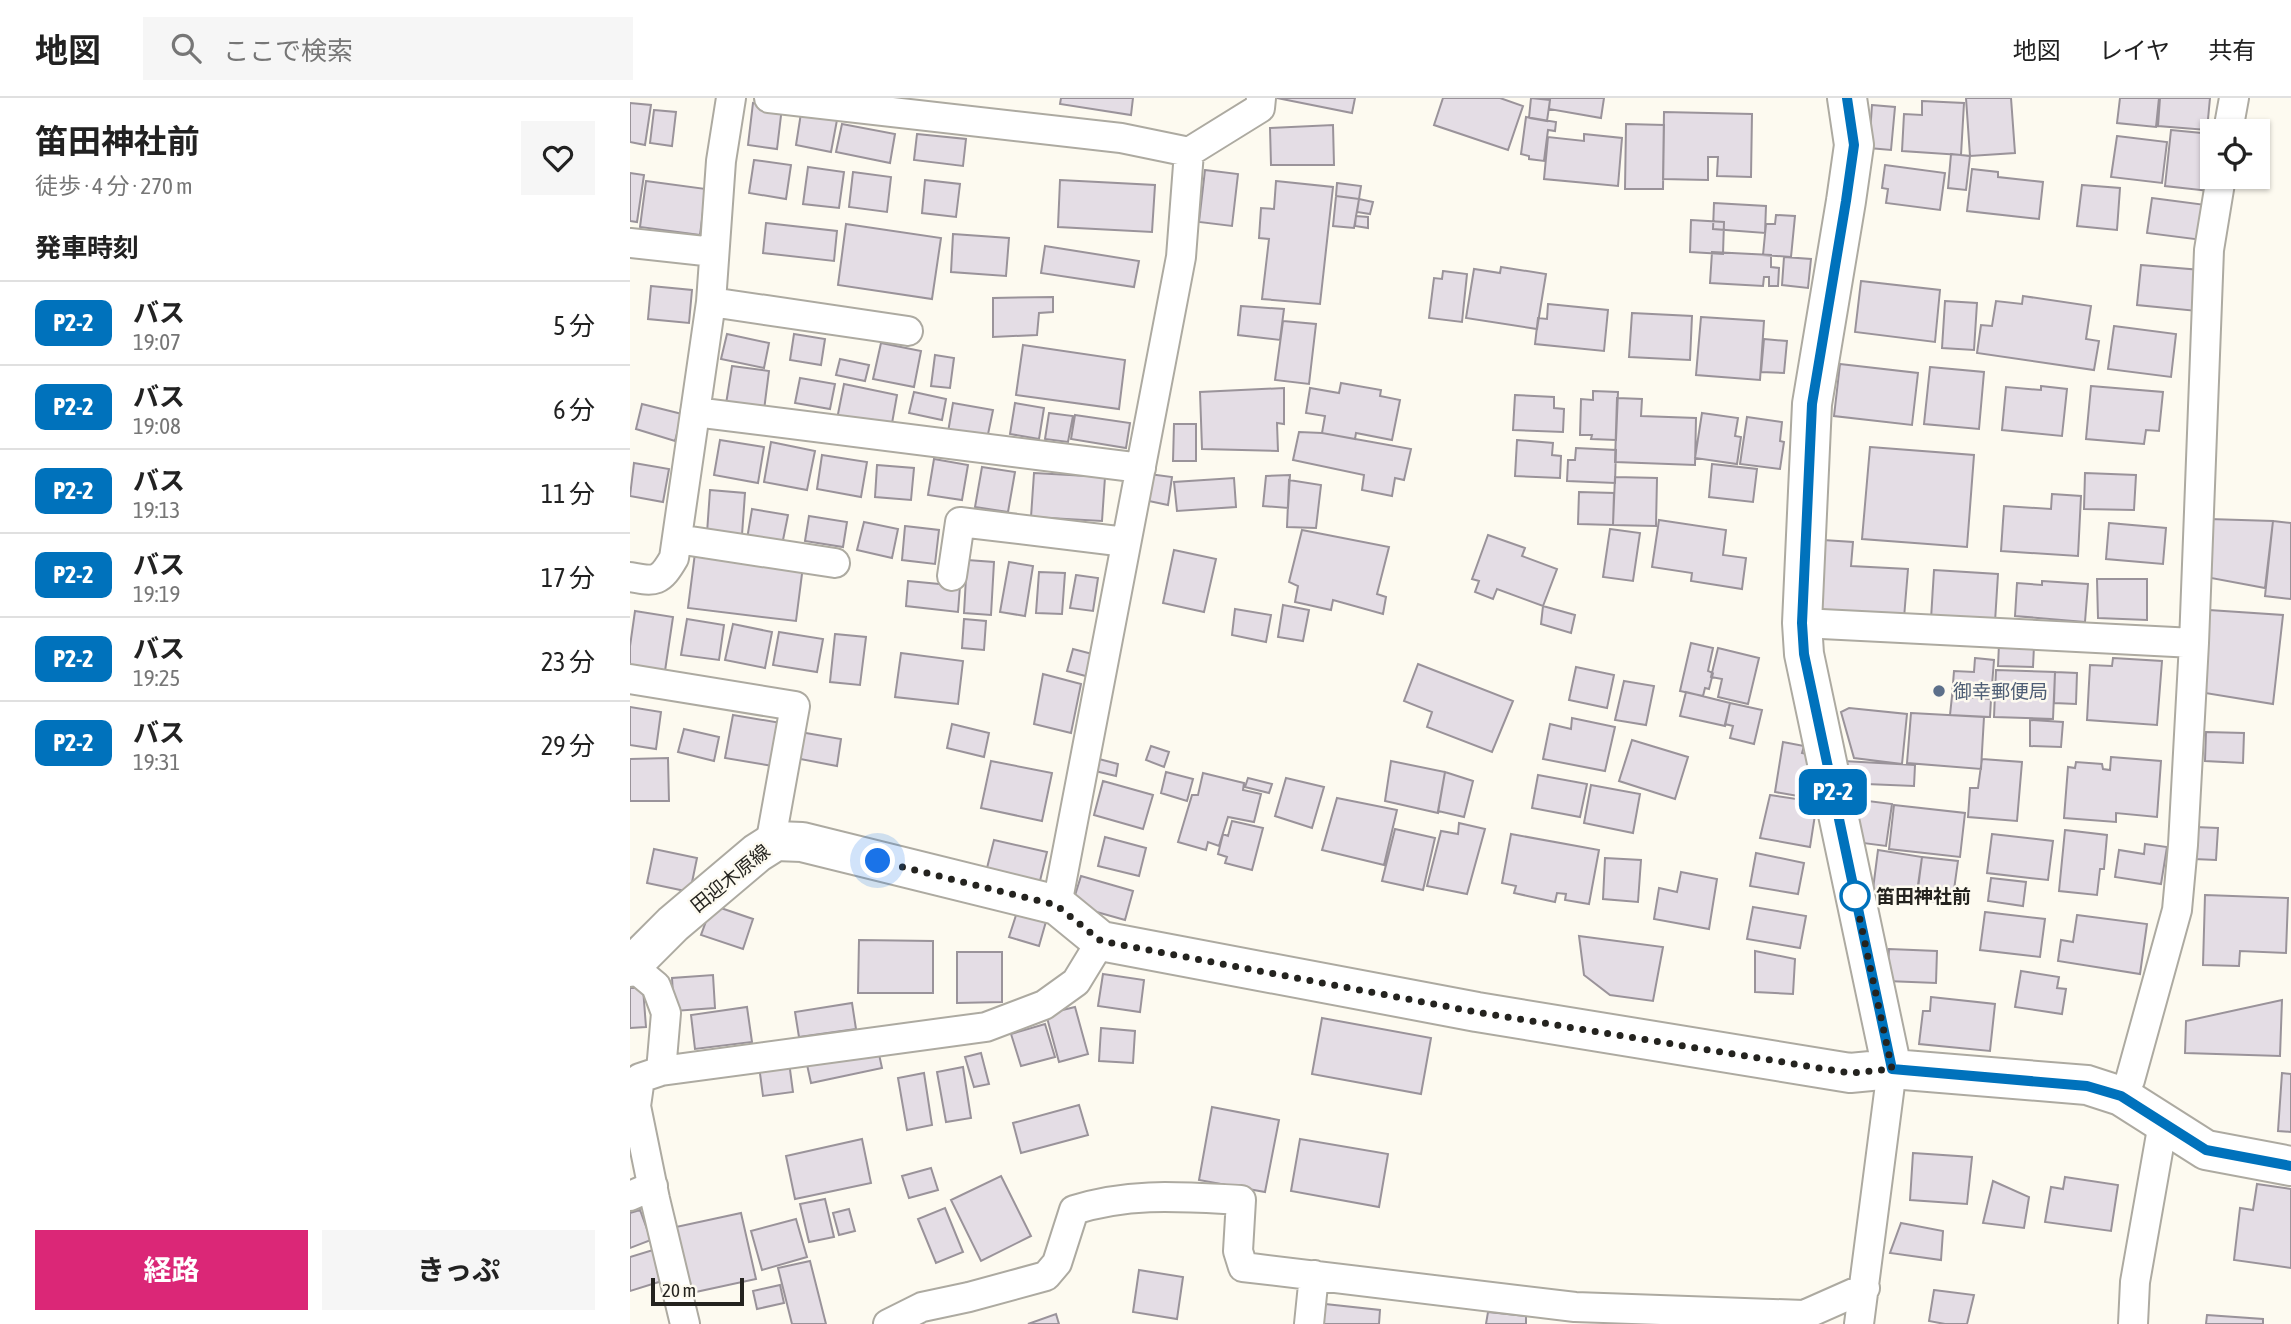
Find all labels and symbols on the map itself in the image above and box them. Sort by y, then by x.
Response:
place label: 御幸郵便局 [1953,680,2048,702]
marker: 御幸郵便局 [1931,683,1947,699]
line badge: P2-2 [1784,769,1882,815]
street label: 田迎木原線 [686,840,774,916]
your location [860,843,895,878]
marker: 笛田神社前 [1840,881,1870,911]
place label: 笛田神社前 [1876,885,1971,907]
scale bar [651,1275,744,1307]

